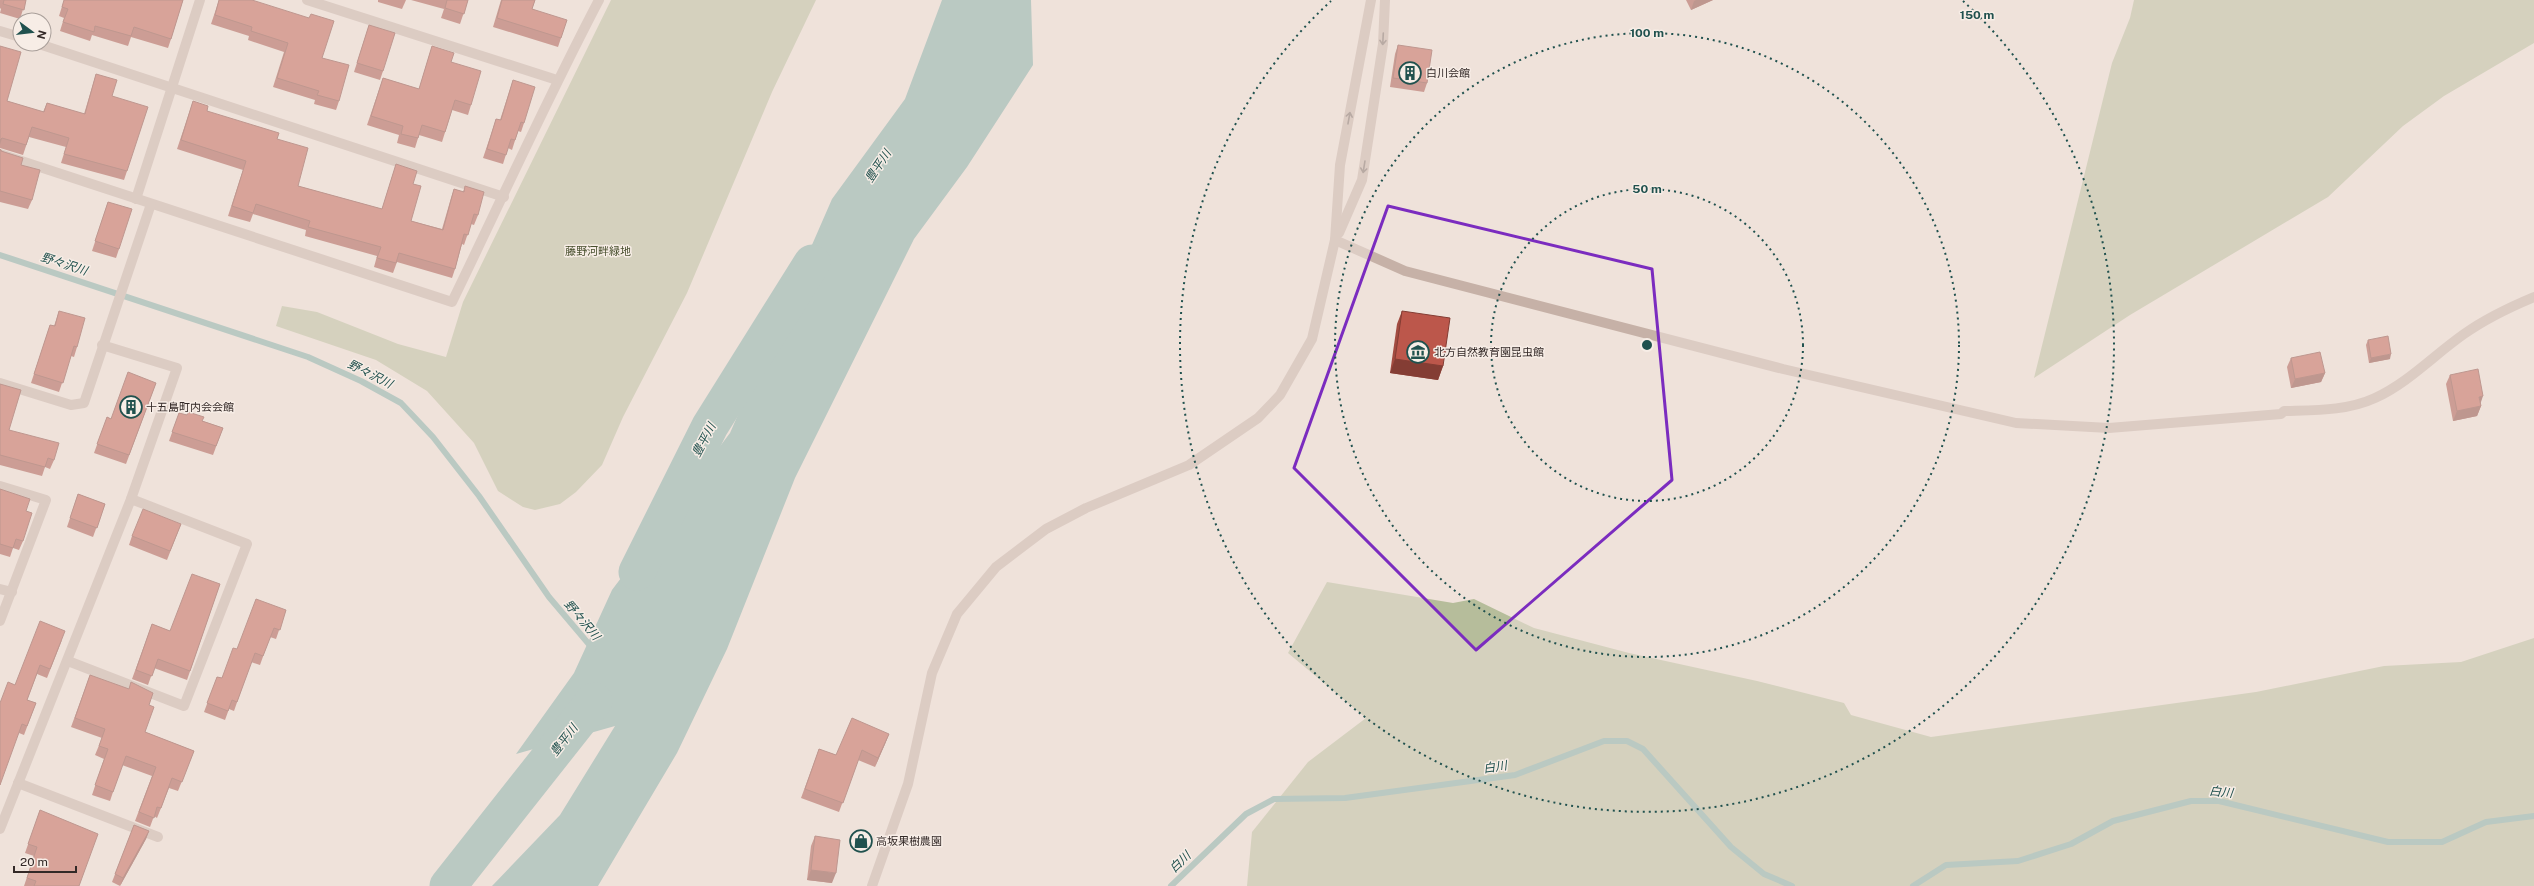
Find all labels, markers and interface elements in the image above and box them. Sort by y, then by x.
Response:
text: 150 m [1960,8,1994,22]
north arrow [12,12,52,52]
text: 100 m [1630,26,1664,40]
text: N [35,29,49,40]
one-way arrow [1380,32,1387,45]
building icon: 白川会館 [1397,60,1423,86]
place label: 白川会館 [1426,67,1470,79]
one-way arrow [1345,112,1353,125]
water label: 豊平川 [862,146,895,185]
one-way arrow [1360,161,1368,174]
text: 50 m [1632,182,1662,196]
park label: 藤野河畔緑地 [565,245,631,257]
water label: 野々沢川 [39,250,91,279]
centre of rings [1640,338,1654,352]
museum icon: 北方自然教育園昆虫館 [1405,339,1431,365]
place label: 北方自然教育園昆虫館 [1434,346,1544,358]
water label: 野々沢川 [345,357,396,392]
building icon: 十五島町内会会館 [118,394,144,420]
place label: 十五島町内会会館 [146,401,234,413]
water label: 豊平川 [689,419,720,459]
water label: 野々沢川 [561,597,604,644]
water label: 豊平川 [547,720,582,758]
water label: 白川 [1482,758,1510,776]
water label: 白川 [2208,784,2236,800]
shop icon: 高坂果樹農園 [848,828,874,854]
place label: 高坂果樹農園 [876,835,942,847]
water label: 白川 [1166,847,1195,875]
scale bar [14,848,76,874]
text: 20 m [20,855,48,869]

